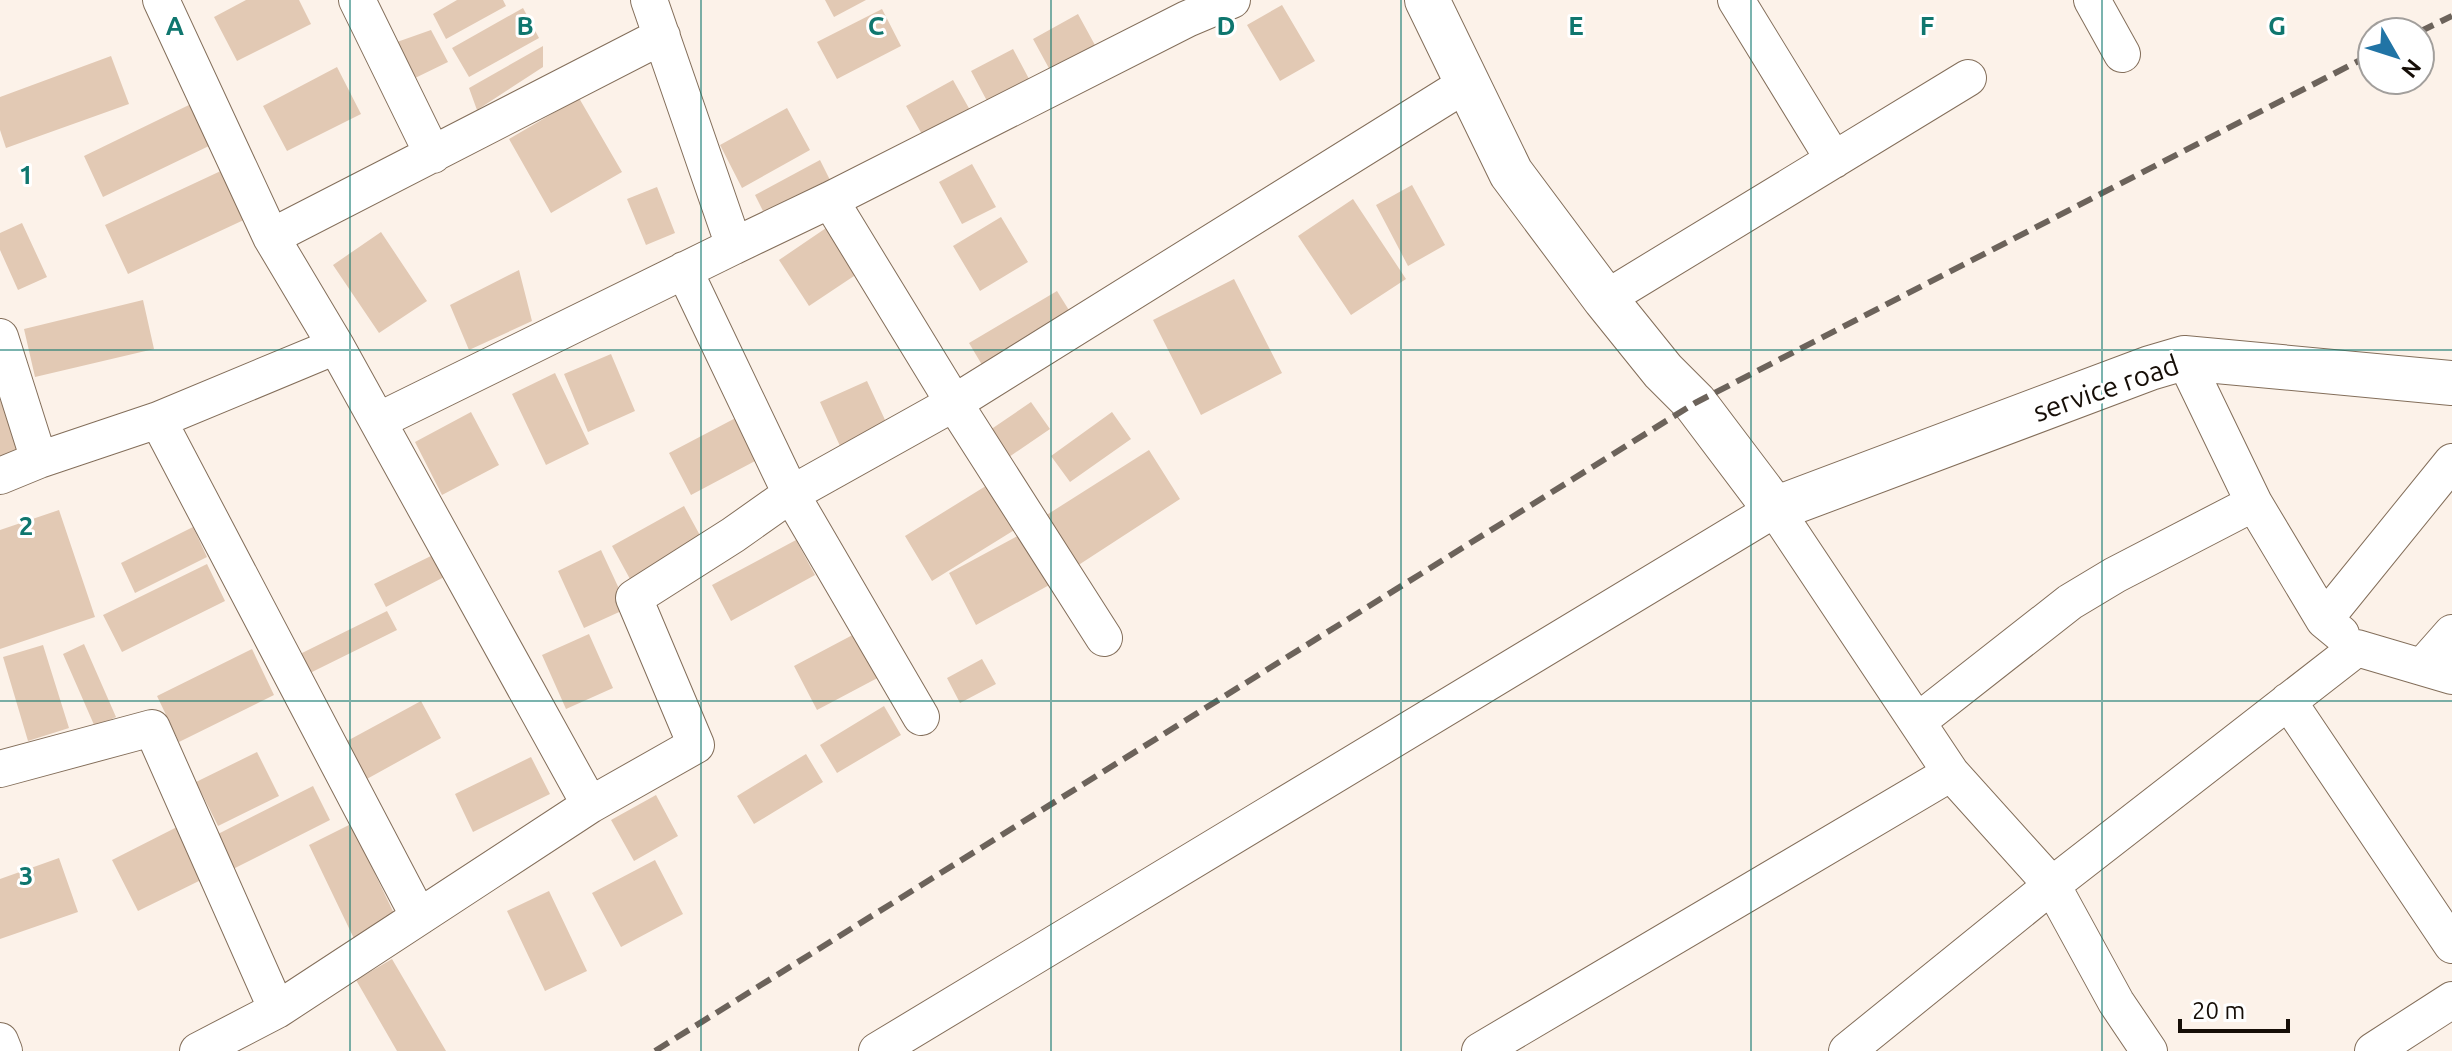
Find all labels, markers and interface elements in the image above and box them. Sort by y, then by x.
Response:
text: A [166,11,185,40]
text: B [516,11,534,40]
text: C [868,11,885,40]
text: D [1217,11,1235,40]
text: E [1568,11,1584,40]
text: F [1920,11,1934,40]
text: G [2268,11,2286,40]
north arrow [2356,16,2436,96]
text: N [2397,55,2427,83]
text: 1 [19,160,33,189]
street label: service road [2029,348,2183,427]
text: 2 [19,511,33,540]
text: 3 [19,861,33,890]
scale bar [2180,983,2288,1033]
text: 20 m [2192,997,2245,1024]

